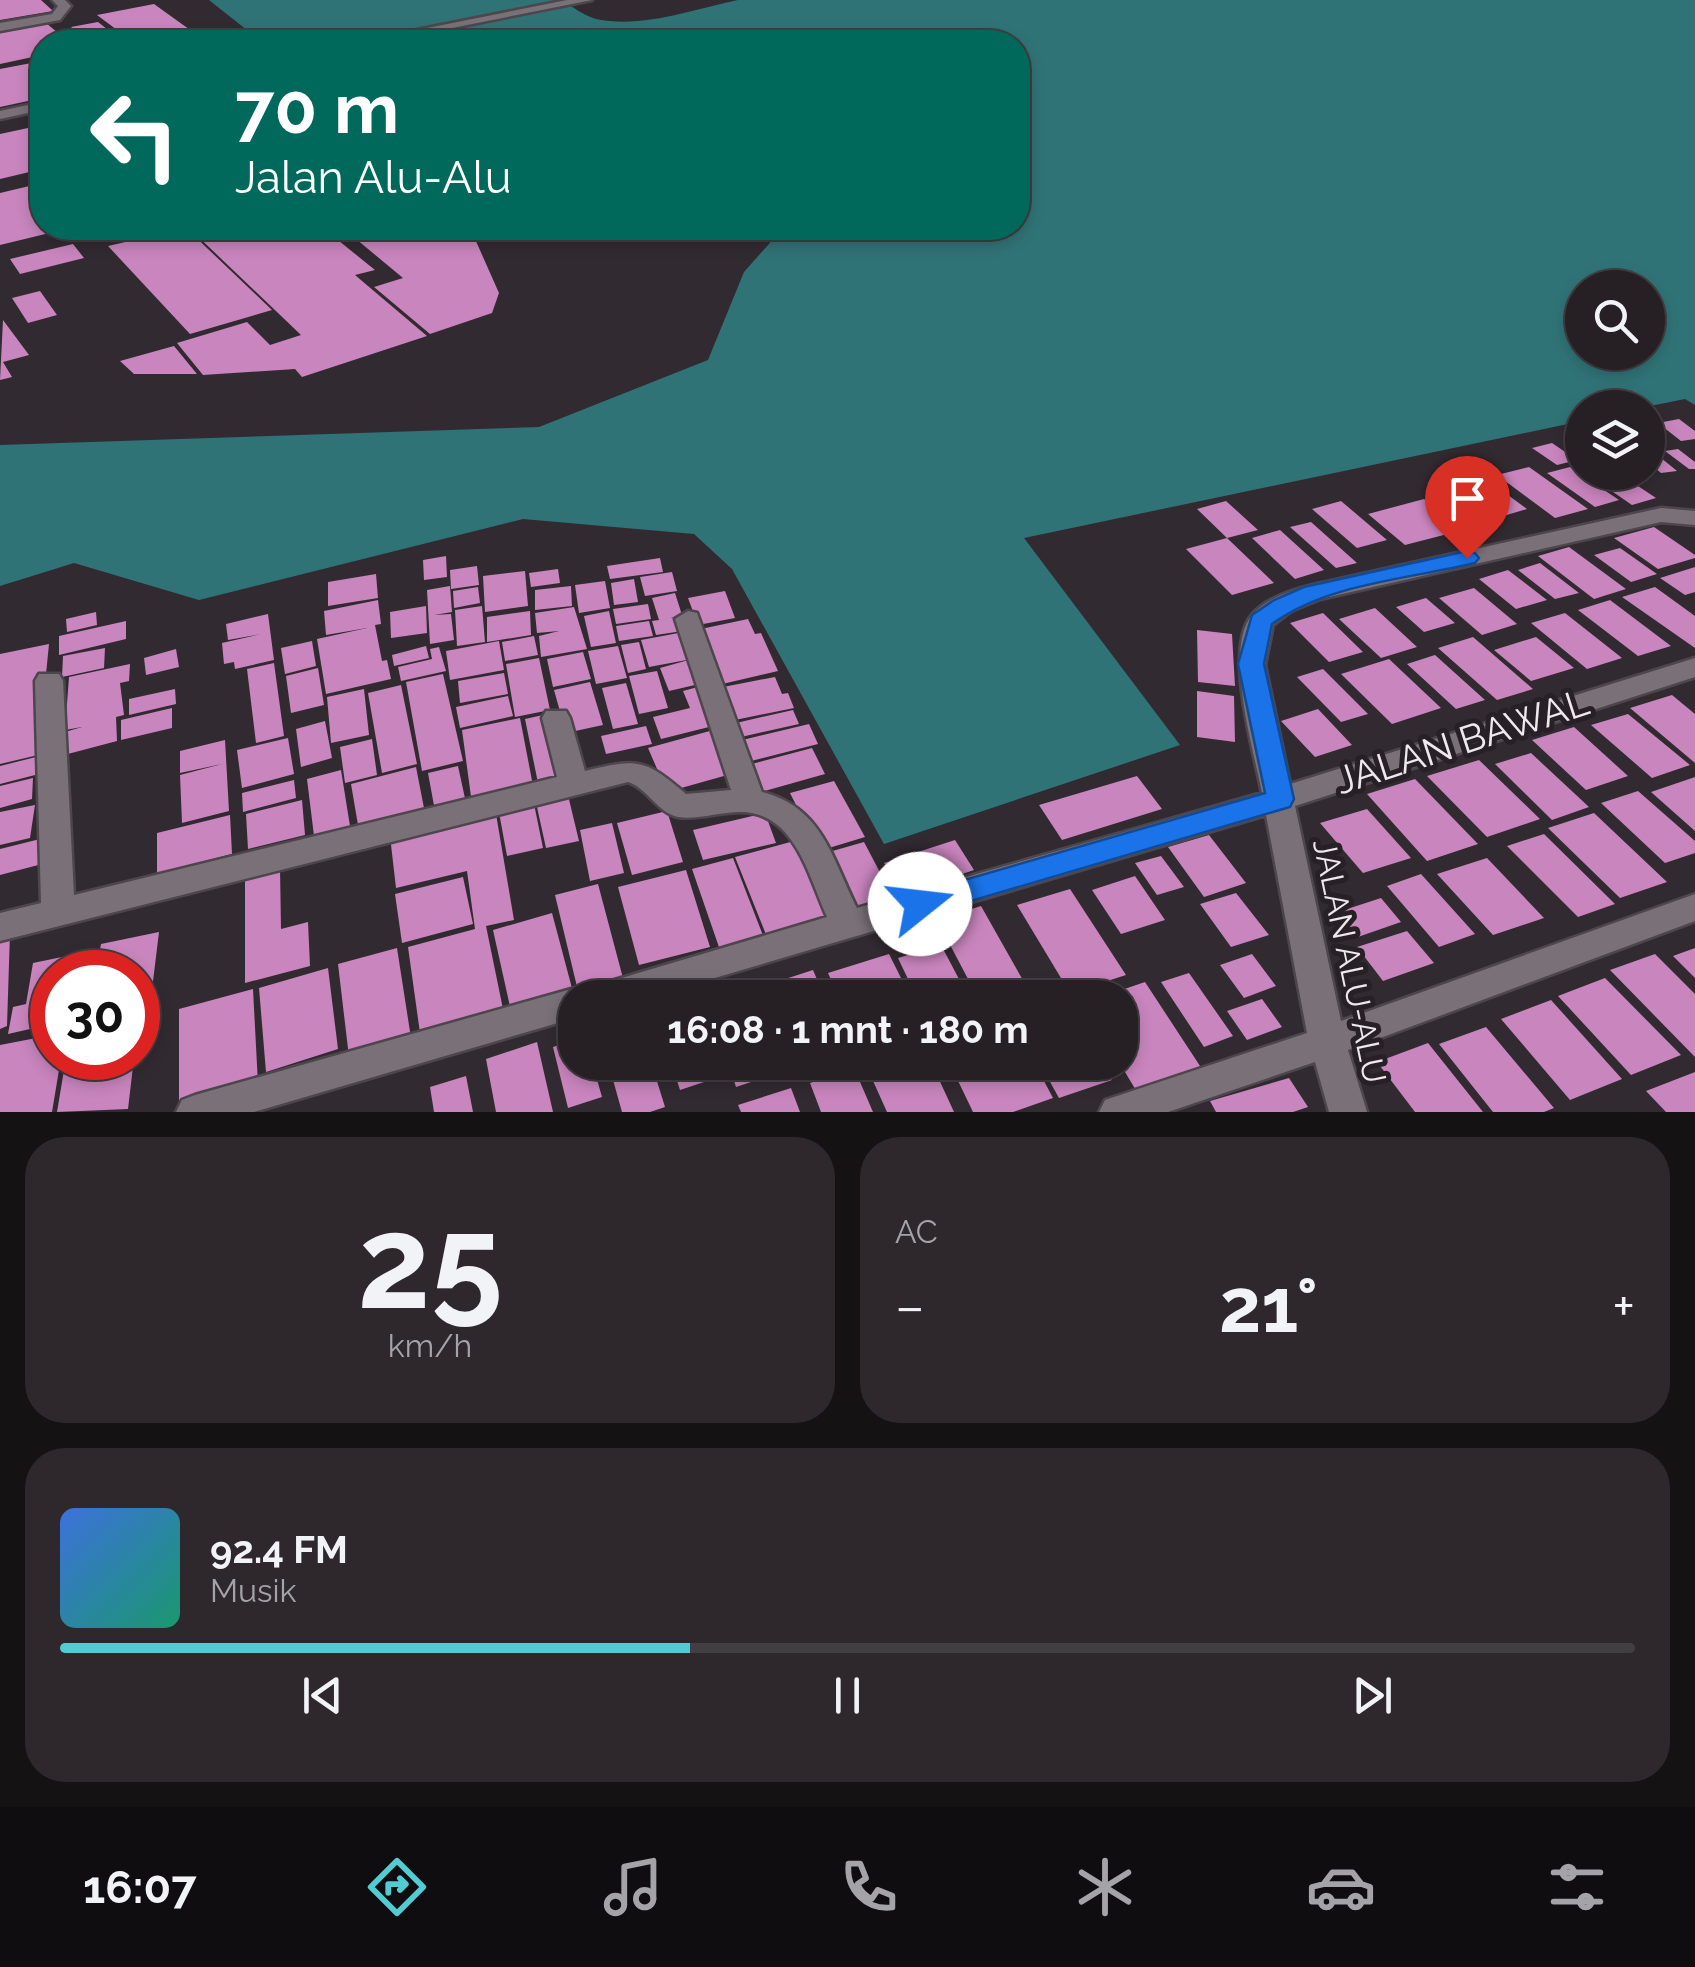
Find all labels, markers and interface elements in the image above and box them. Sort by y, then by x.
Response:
text: 70 m [235,67,399,149]
icon: left [70,70,200,200]
text: Jalan Alu-Alu [235,151,511,204]
map controls [1565,270,1665,490]
button: search [1565,270,1665,370]
button: layers [1565,390,1665,490]
pin [1425,456,1510,559]
icon: arrive [1440,471,1495,526]
street label: JALAN BAWAL [1330,679,1594,803]
street label: JALAN ALU-ALU [1306,835,1394,1087]
position arrow [868,852,972,956]
speed limit sign: 30 [30,950,160,1080]
text: 16:08 · 1 mnt · 180 m [667,1007,1029,1052]
text: 25 [357,1186,503,1338]
text: AC [895,1213,938,1250]
text: 21° [1219,1261,1318,1350]
text: − [895,1274,925,1339]
text: + [1612,1274,1635,1339]
text: km/h [388,1327,472,1364]
text: 92.4 FM [210,1527,348,1572]
text: Musik [210,1572,296,1609]
icon: previous [295,1668,350,1723]
icon: pause [820,1668,875,1723]
icon: next [1345,1668,1400,1723]
icon: directions [362,1852,432,1922]
icon: music [598,1852,668,1922]
icon: phone [834,1852,904,1922]
icon: climate [1070,1852,1140,1922]
icon: car [1306,1852,1376,1922]
icon: filters [1542,1852,1612,1922]
text: 16:07 [83,1861,197,1914]

